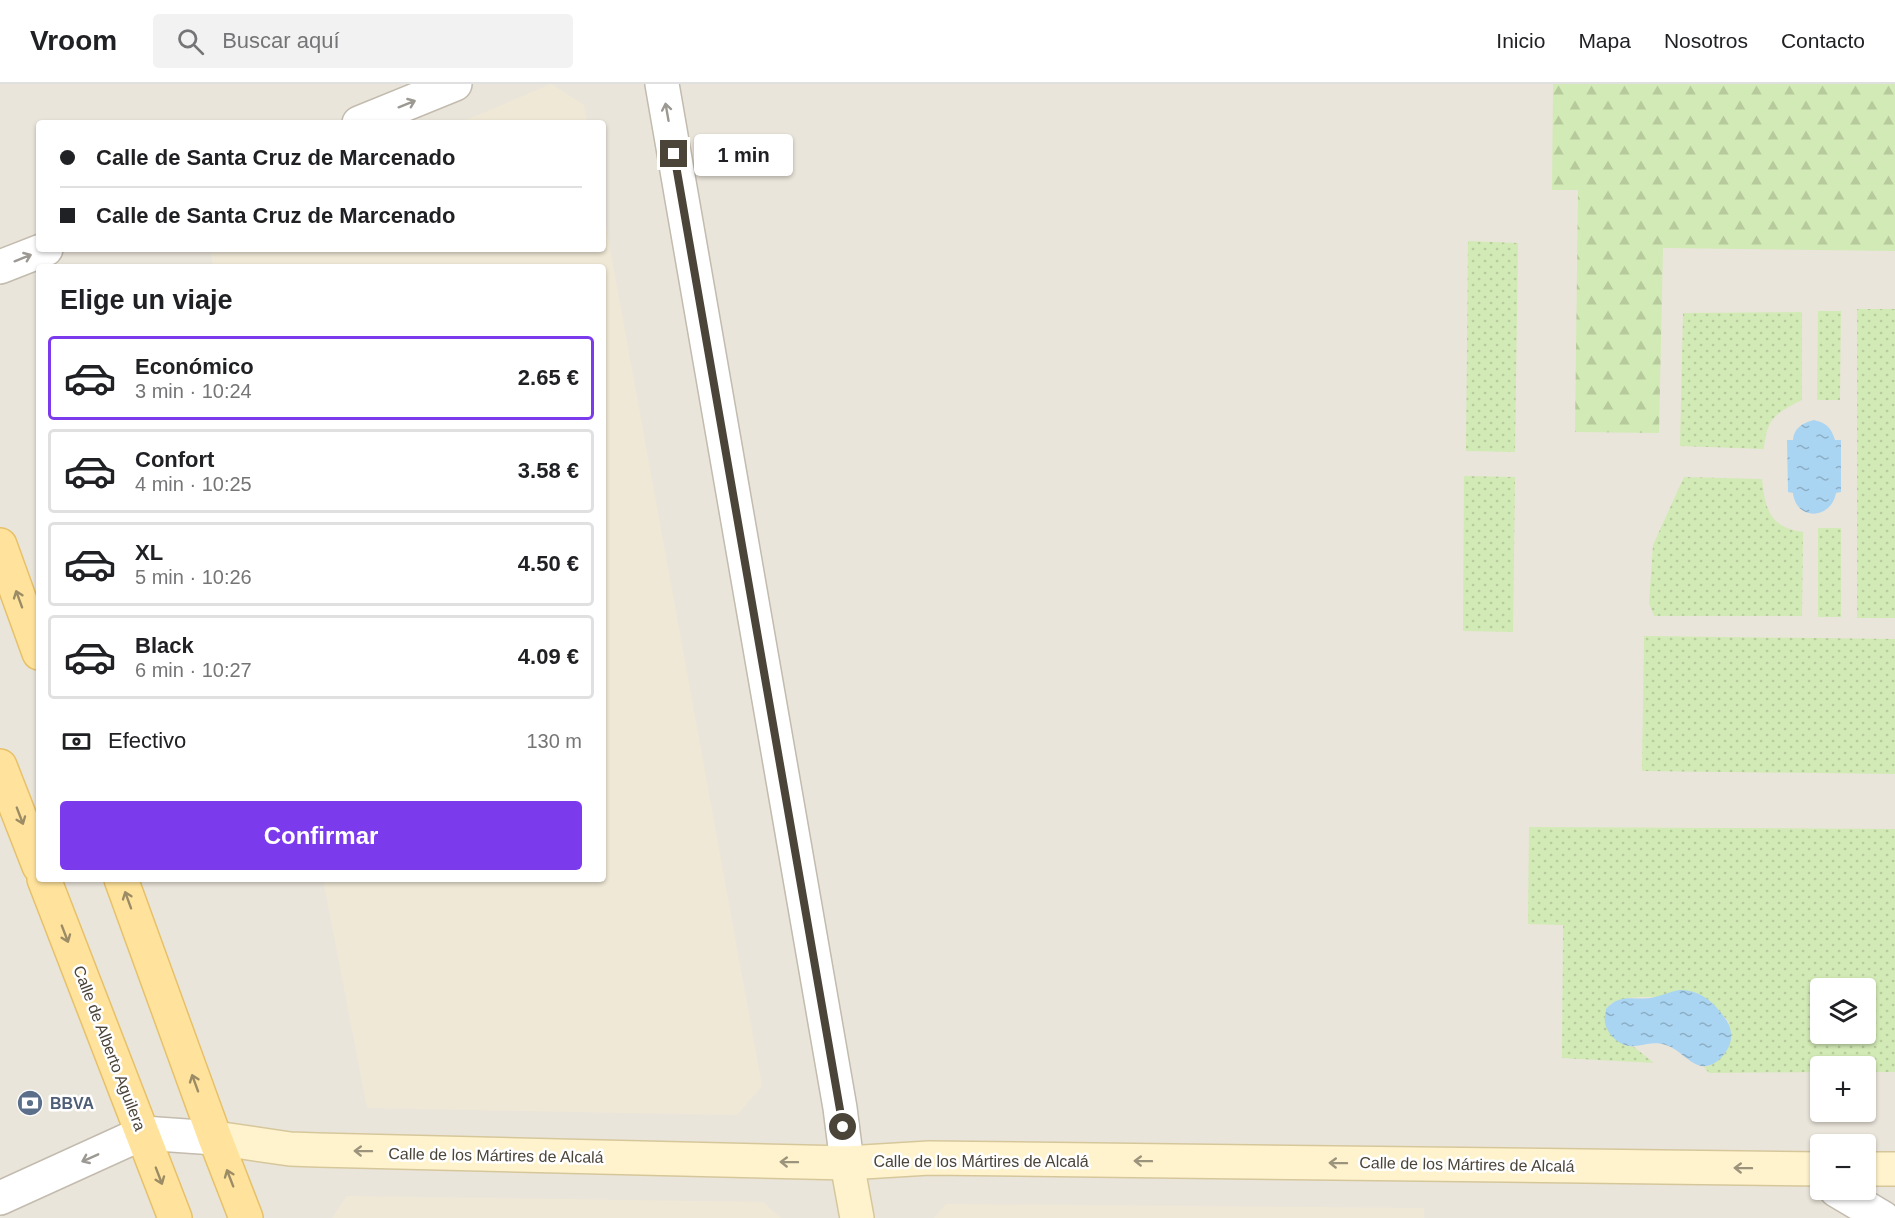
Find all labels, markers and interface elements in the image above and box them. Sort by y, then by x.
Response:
search box [153,14,573,68]
text: Vroom [30,25,117,56]
icon: search [174,25,207,58]
text: Buscar aquí [222,28,340,53]
text: Inicio [1496,29,1545,52]
text: Mapa [1578,29,1631,52]
text: Nosotros [1664,29,1748,52]
text: Contacto [1781,29,1865,52]
one-way arrow [397,97,416,108]
one-way arrow [661,103,672,123]
callout: 1 min [695,133,794,175]
route end [660,140,687,167]
text: 1 min [717,144,770,166]
text: Calle de Santa Cruz de Marcenado [96,145,455,170]
text: Calle de Santa Cruz de Marcenado [96,203,455,228]
one-way arrow [13,252,32,263]
text: Elige un viaje [60,285,233,315]
icon: car [63,351,117,405]
text: Económico [135,354,254,379]
text: 2.65 € [518,365,579,390]
text: 3 min · 10:24 [135,380,252,402]
icon: car [63,444,117,498]
text: Confort [135,447,214,472]
text: 3.58 € [518,458,579,483]
text: 4 min · 10:25 [135,473,252,495]
icon: car [63,537,117,591]
text: XL [135,540,163,565]
text: 4.50 € [518,551,579,576]
text: 5 min · 10:26 [135,566,252,588]
one-way arrow [13,590,24,609]
icon: car [63,630,117,684]
text: Black [135,633,194,658]
text: 4.09 € [518,644,579,669]
text: 6 min · 10:27 [135,659,252,681]
icon: cash [60,725,93,758]
text: Efectivo [108,728,186,753]
text: 130 m [526,730,582,752]
button: Confirmar [60,801,582,870]
one-way arrow [15,806,26,825]
one-way arrow [122,891,133,910]
one-way arrow [60,924,71,942]
street label: Calle de Alberto Aguilera [70,963,149,1133]
map controls [1810,978,1876,1200]
button: layers [1810,978,1876,1044]
button: + [1810,1056,1876,1122]
one-way arrow [188,1074,199,1093]
bank icon: BBVA [15,1088,45,1118]
place label: BBVA [50,1095,95,1112]
route start [829,1113,856,1140]
button: − [1810,1134,1876,1200]
street label: Calle de los Mártires de Alcalá [388,1145,604,1166]
one-way arrow [354,1146,373,1157]
one-way arrow [81,1152,99,1164]
street label: Calle de los Mártires de Alcalá [873,1153,1089,1170]
street label: Calle de los Mártires de Alcalá [1359,1154,1575,1175]
one-way arrow [1133,1155,1153,1167]
one-way arrow [779,1156,799,1168]
one-way arrow [1328,1157,1348,1169]
one-way arrow [1733,1162,1753,1174]
one-way arrow [154,1166,165,1184]
one-way arrow [224,1169,235,1188]

